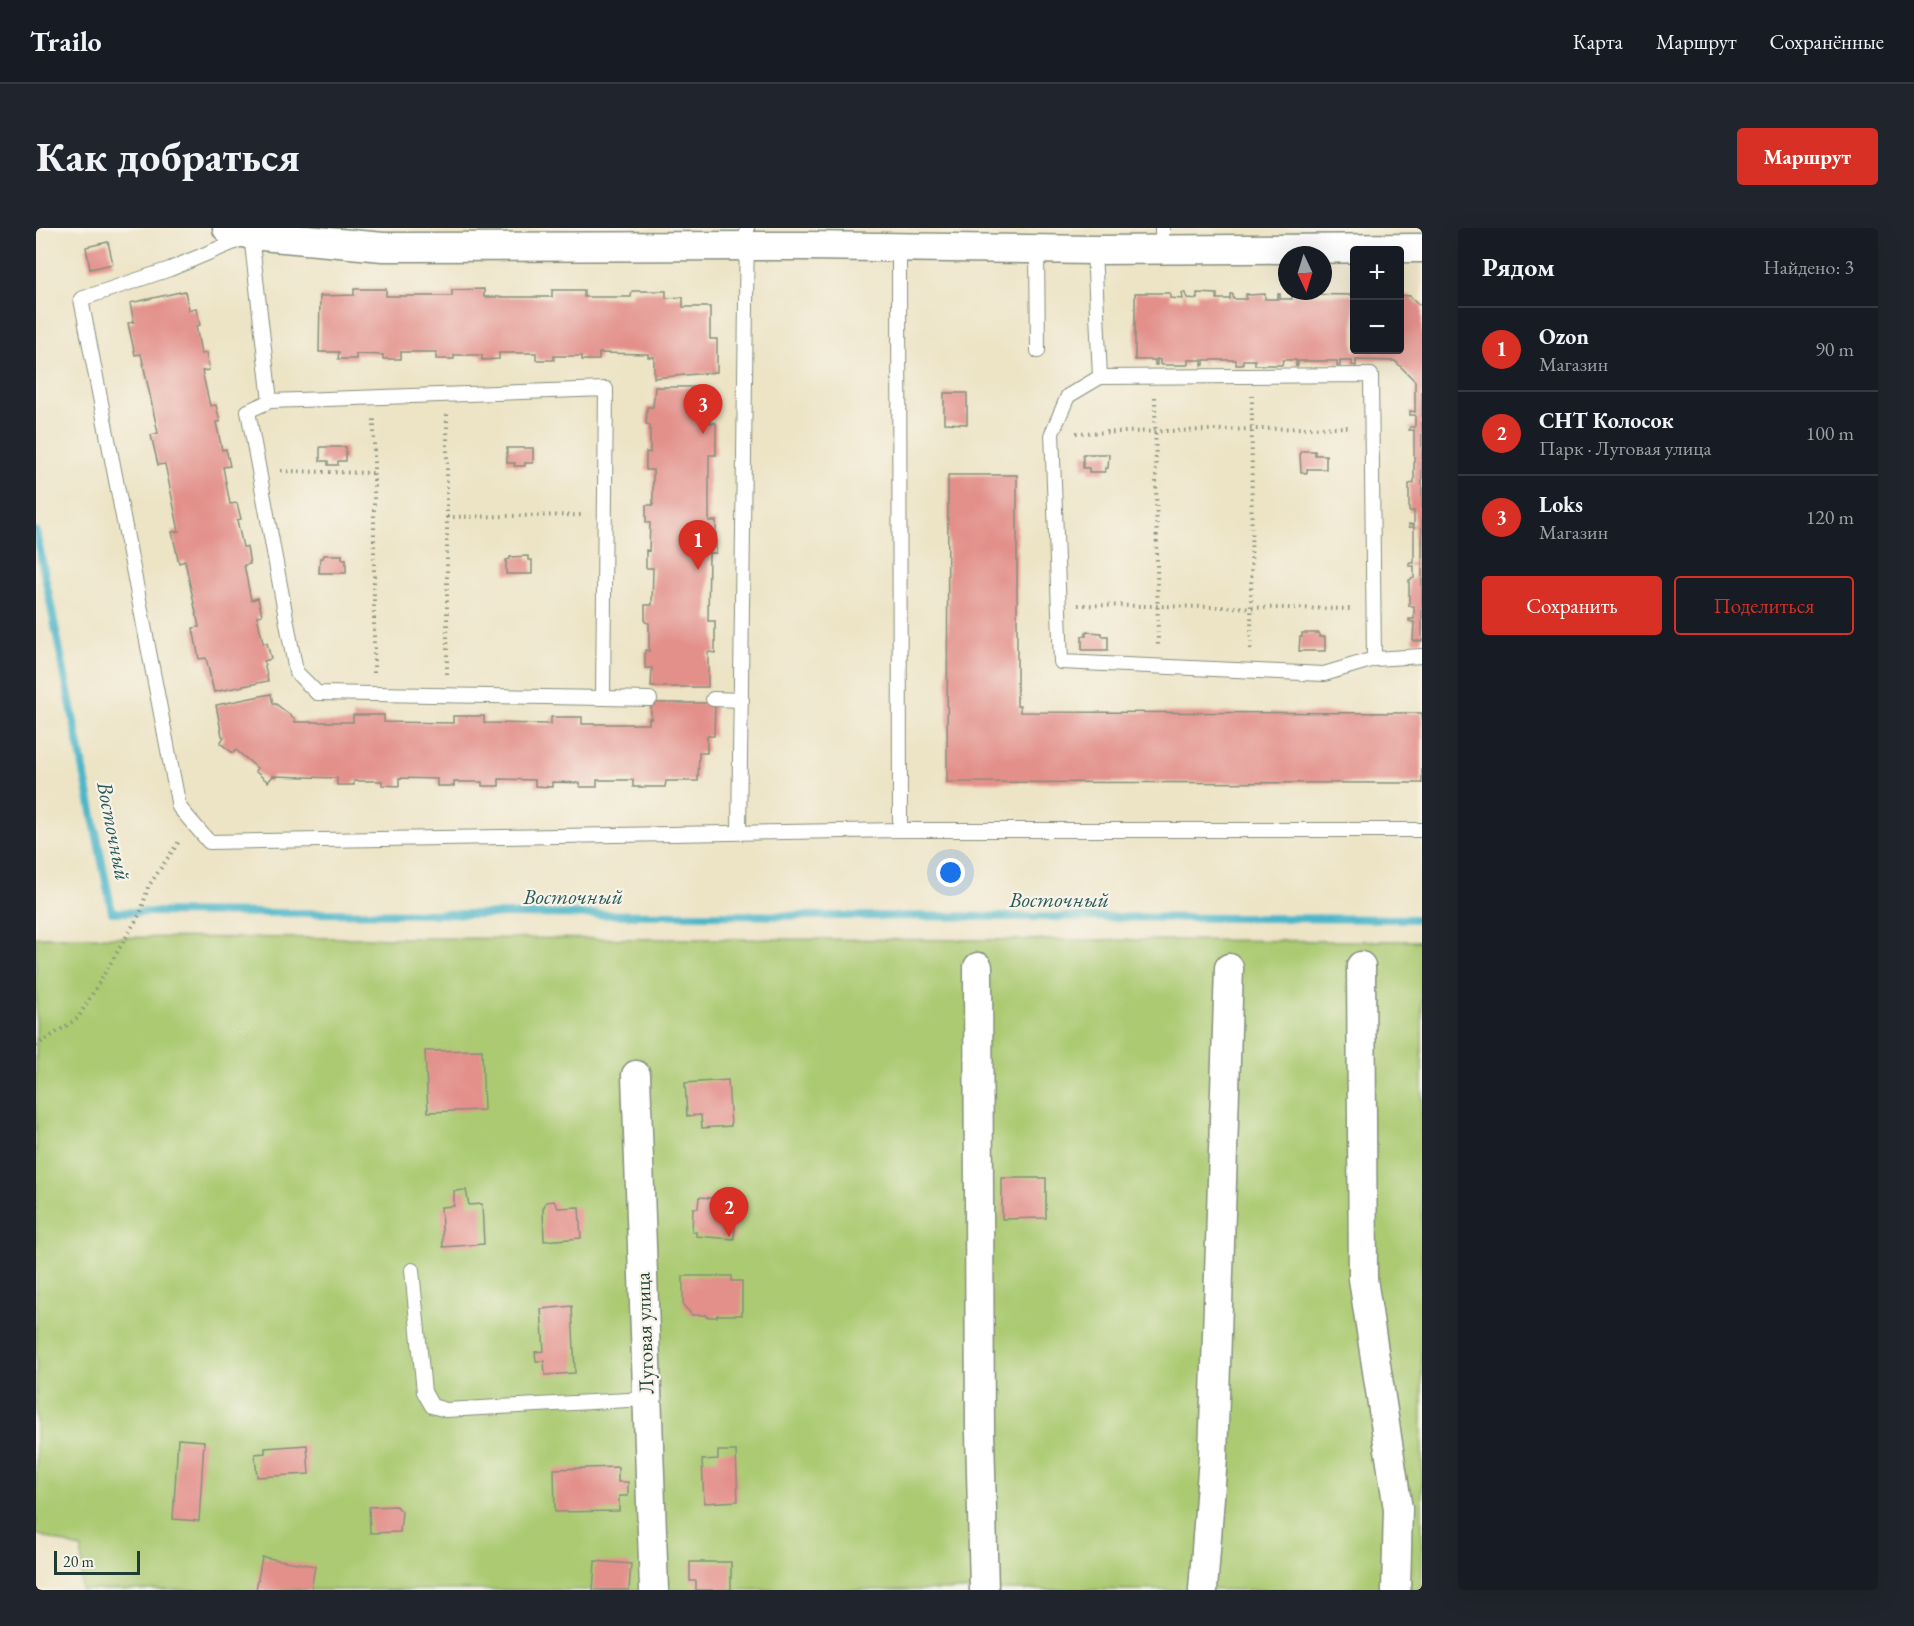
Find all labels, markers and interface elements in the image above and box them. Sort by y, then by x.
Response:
text: Trailo [30,23,102,59]
text: Карта [1573,28,1623,55]
text: Маршрут [1656,28,1737,55]
text: Сохранённые [1770,28,1884,55]
button: Маршрут [1737,128,1878,185]
text: Как добраться [36,129,300,184]
north arrow [1278,246,1332,300]
map controls [1350,246,1404,354]
button: + [1350,246,1404,300]
text: Рядом [1482,250,1555,284]
text: Найдено: 3 [1763,254,1854,280]
button: − [1350,300,1404,354]
text: Ozon [1539,322,1589,351]
text: 1 [1496,336,1507,362]
text: 90 m [1815,336,1854,362]
text: Магазин [1539,351,1608,377]
pin: 3 [684,384,722,434]
text: СНТ Колосок [1539,406,1674,435]
text: 2 [1496,420,1507,446]
text: 100 m [1806,420,1854,446]
text: Парк · Луговая улица [1539,435,1712,461]
text: Loks [1539,490,1583,519]
text: 3 [1496,504,1507,530]
text: 120 m [1806,504,1854,530]
text: Магазин [1539,519,1608,545]
pin: 1 [678,520,718,570]
button: Сохранить [1482,576,1662,635]
button: Поделиться [1674,576,1854,635]
water label: Восточный [90,778,138,883]
your location [936,858,965,887]
water label: Восточный [522,882,623,911]
water label: Восточный [1008,885,1109,914]
pin: 2 [710,1188,748,1237]
street label: Луговая улица [628,1271,660,1394]
scale bar [54,1548,140,1576]
text: 20 m [63,1551,94,1572]

